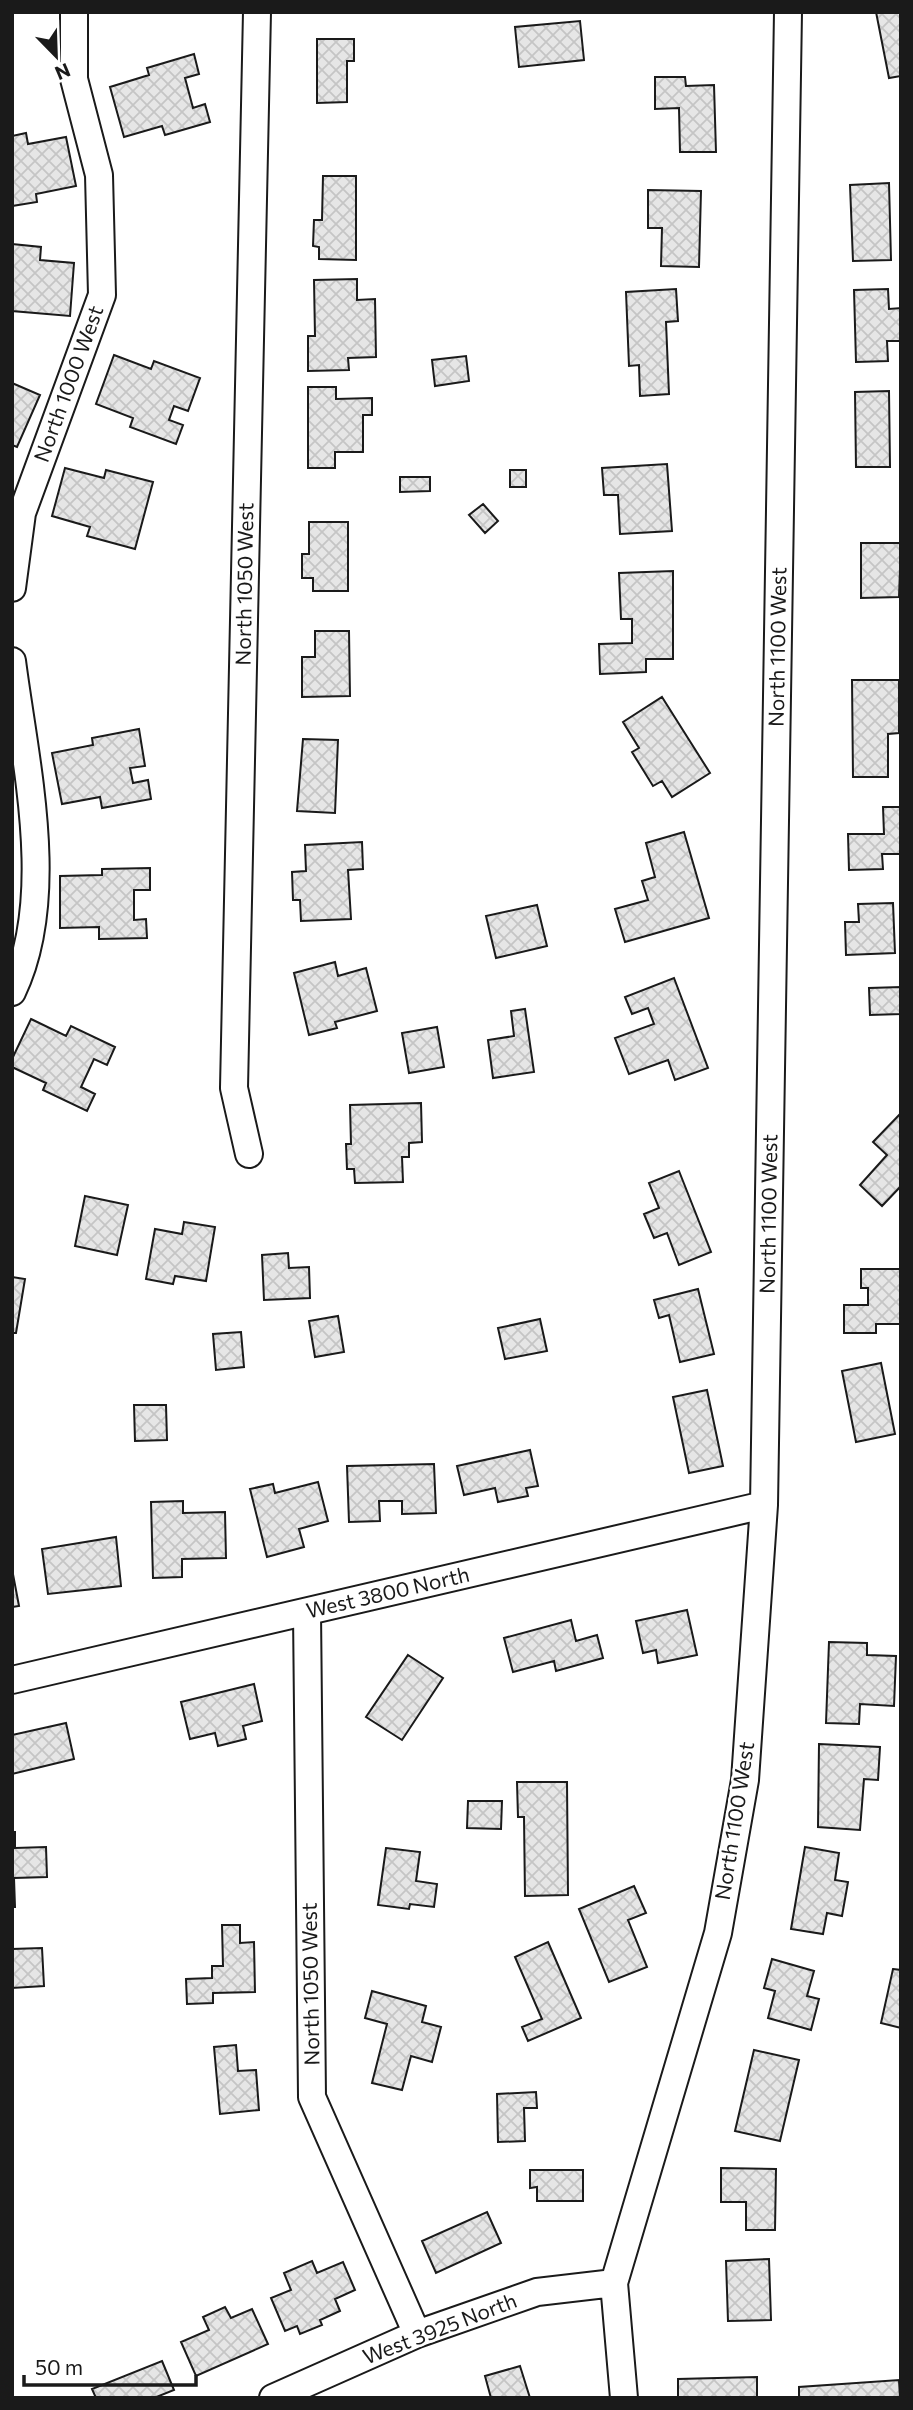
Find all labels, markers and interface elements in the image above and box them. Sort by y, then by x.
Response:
north arrow [21,21,91,91]
text: N [52,59,74,85]
street label: North 1000 West [28,302,107,465]
street label: North 1050 West [230,502,257,666]
street label: North 1100 West [763,567,790,727]
street label: North 1100 West [754,1134,781,1294]
street label: West 3800 North [304,1561,472,1622]
street label: North 1100 West [709,1740,758,1902]
street label: North 1050 West [296,1902,323,2066]
street label: West 3925 North [359,2287,520,2368]
scale bar [24,2344,196,2388]
text: 50 m [35,2354,83,2379]

